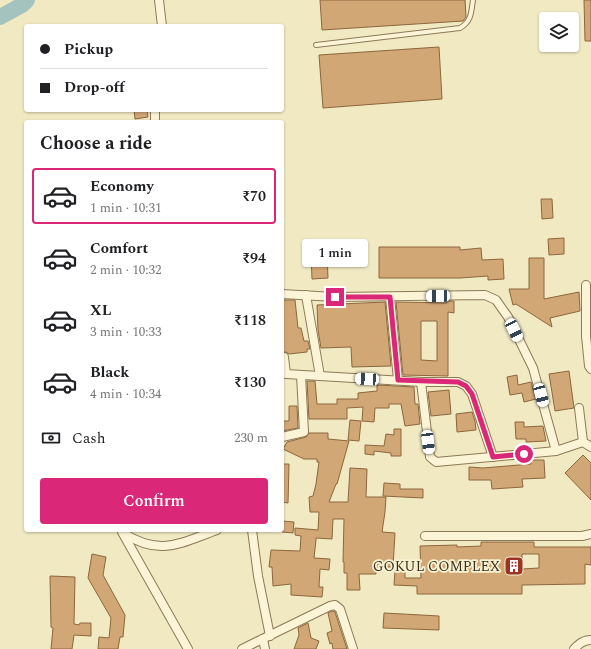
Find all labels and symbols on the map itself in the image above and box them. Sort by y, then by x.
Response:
callout: 1 min [302,239,368,267]
route end [326,288,344,306]
car [426,290,450,302]
car [503,317,525,343]
car [355,372,379,386]
car [532,382,550,408]
car [421,429,435,455]
route start [515,445,533,463]
building icon: GOKUL COMPLEX [503,555,525,577]
place label: GOKUL COMPLEX [373,556,500,577]

